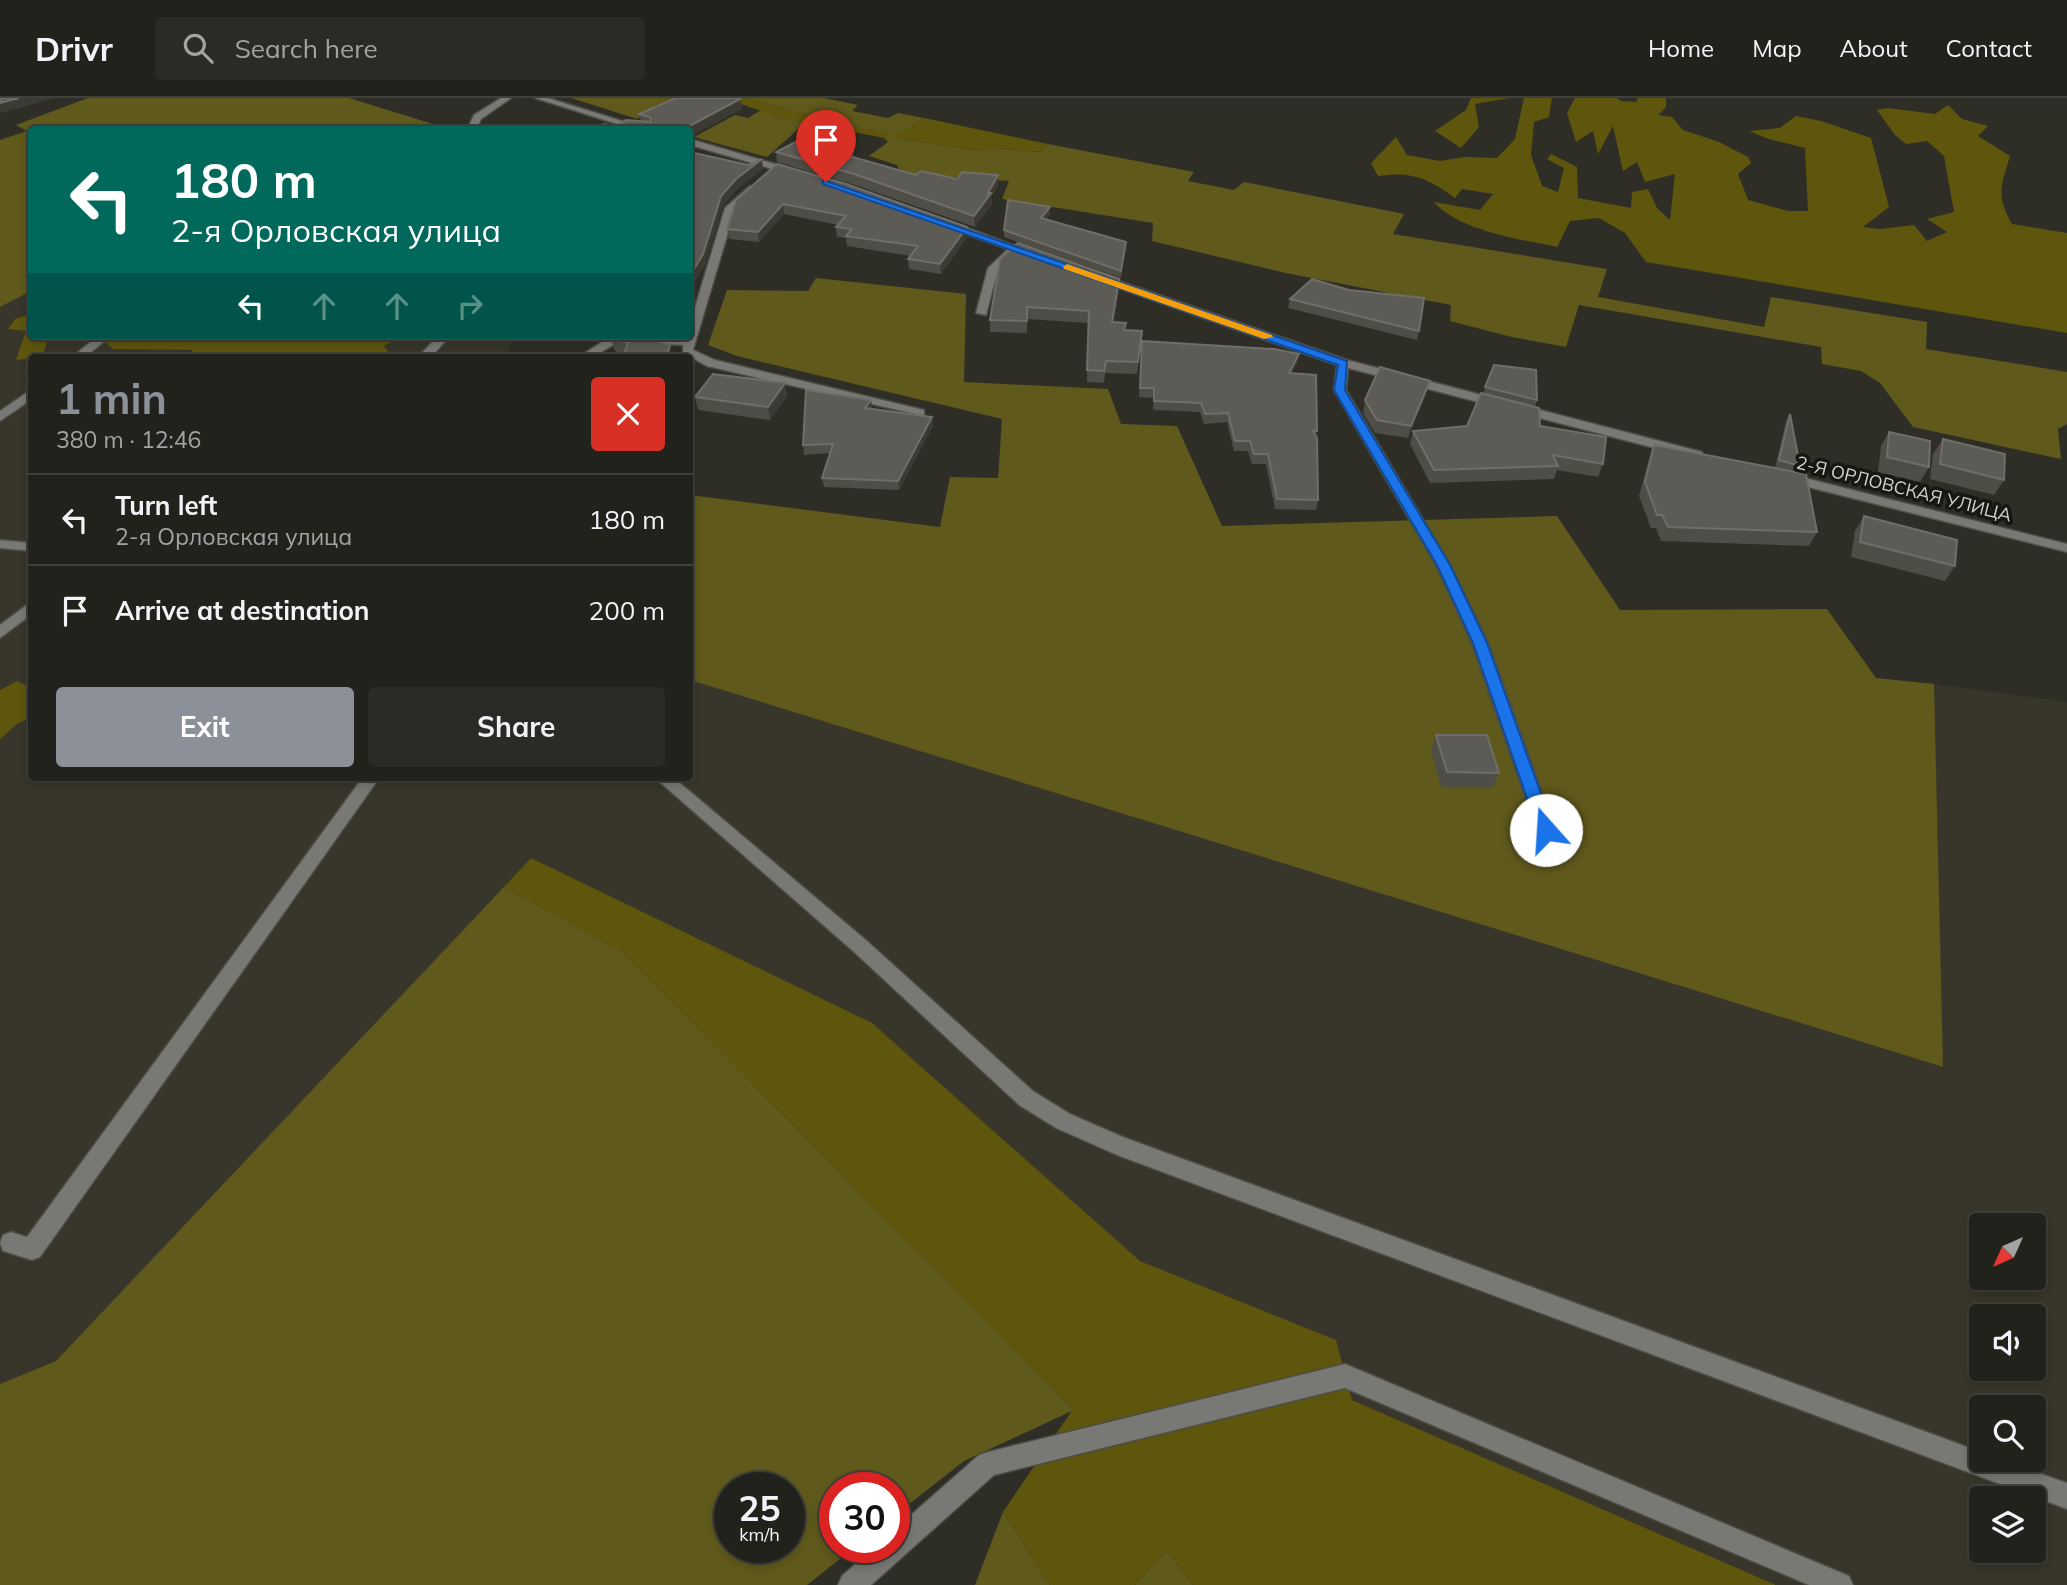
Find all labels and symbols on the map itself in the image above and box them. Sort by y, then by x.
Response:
pin [796,110,856,182]
street label: 2-Я ОРЛОВСКАЯ УЛИЦА [1794,451,2014,526]
position arrow [1509,793,1583,867]
north arrow [1969,1213,2046,1290]
speed limit sign: 30 [819,1472,910,1563]

